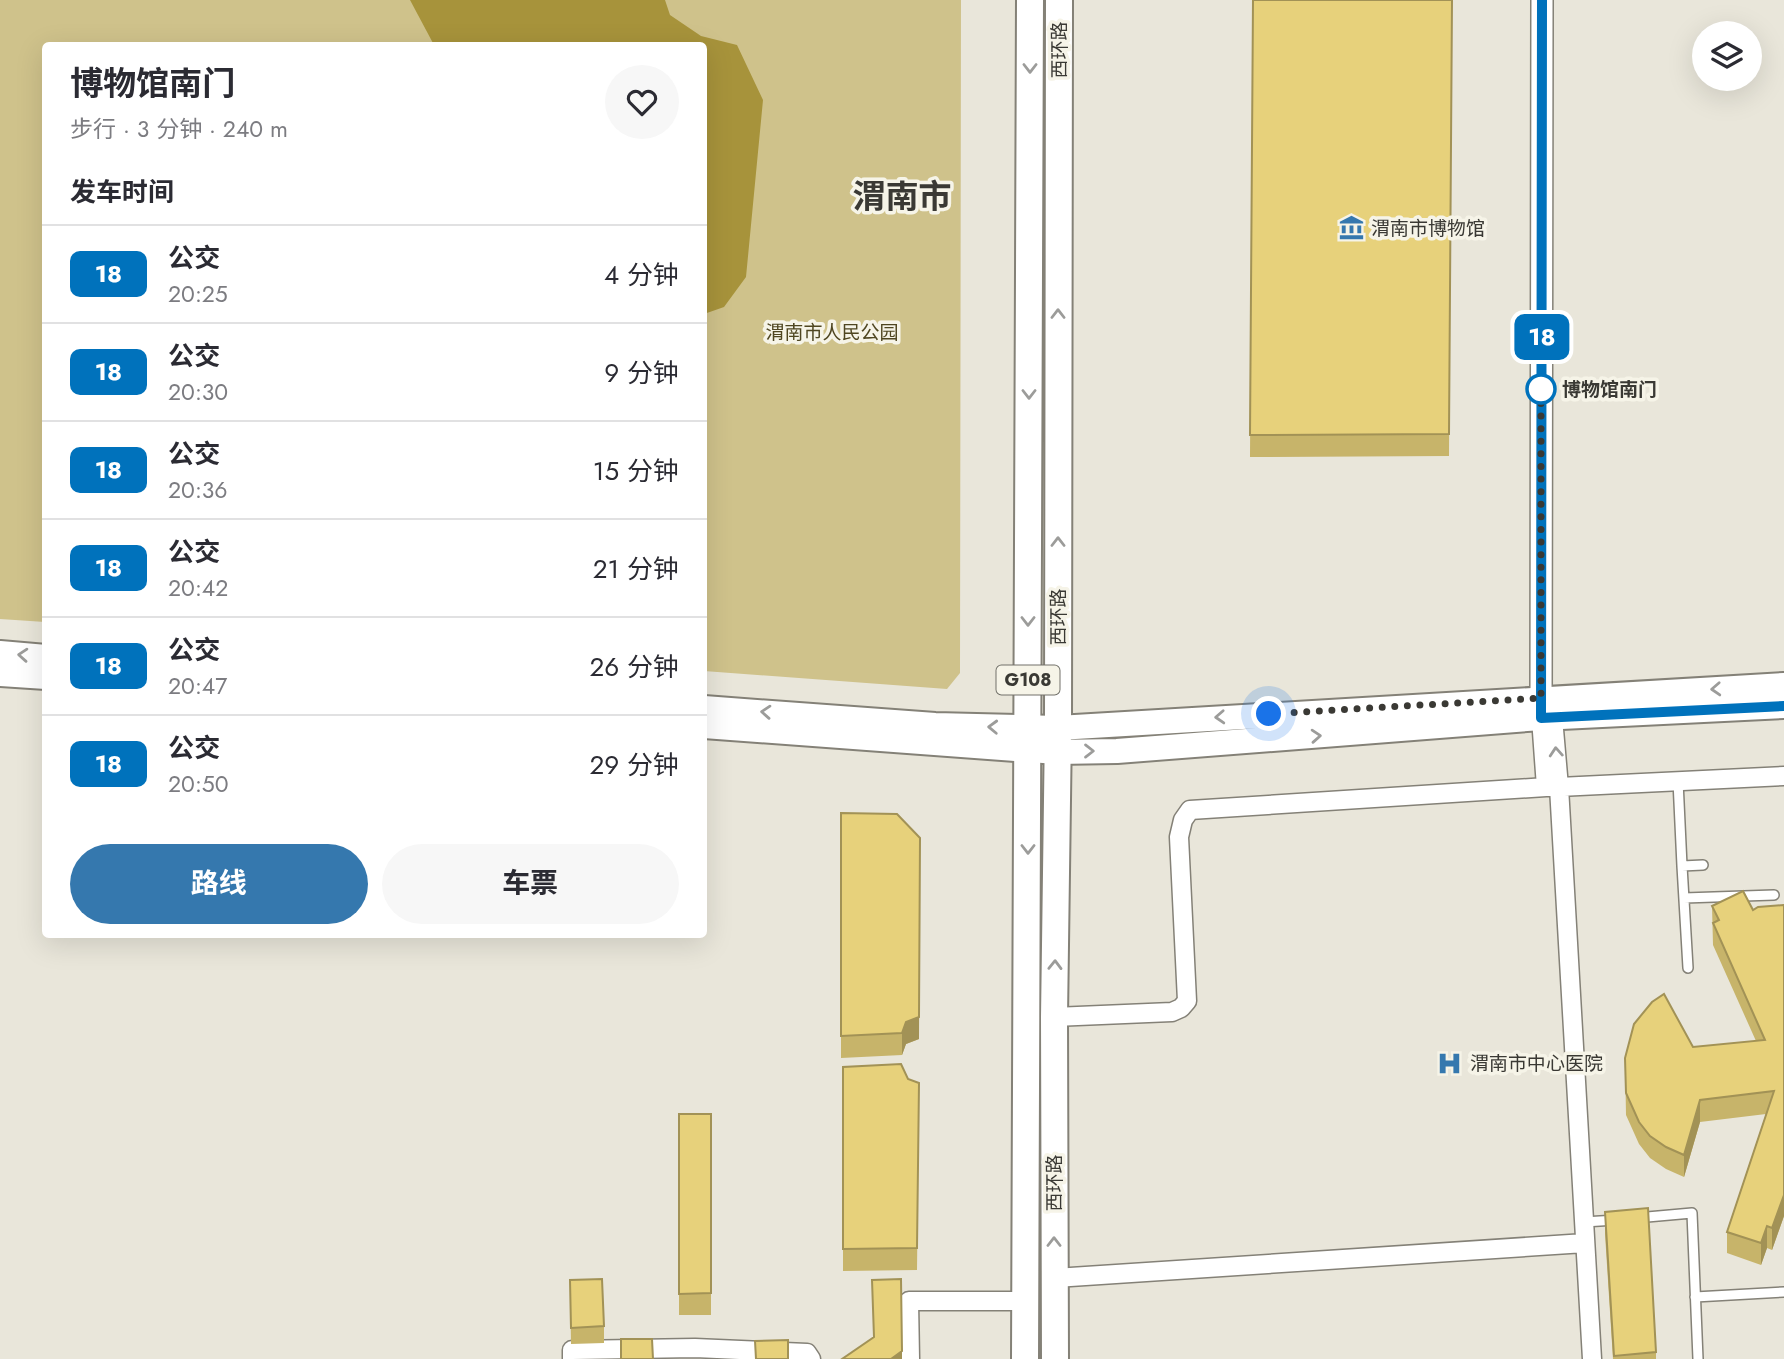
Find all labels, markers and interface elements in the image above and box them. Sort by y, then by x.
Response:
street label: 西环路 [1046,21,1073,79]
map controls [1692,21,1762,91]
button: layers [1692,21,1762,91]
text: 博物馆南门 [70,60,235,107]
one-way arrow [1022,63,1038,74]
button: heart [605,65,679,139]
text: 步行 · 3 分钟 · 240 m [70,112,288,146]
text: 发车时间 [70,173,174,211]
district label: 渭南市 [853,173,952,220]
museum icon: 渭南市博物馆 [1337,214,1365,242]
place label: 渭南市博物馆 [1371,215,1485,242]
text: 公交 [168,239,220,277]
text: 18 [95,256,122,291]
text: 4 分钟 [604,256,679,294]
text: 20:25 [168,277,228,311]
one-way arrow [1050,309,1066,319]
line badge: 18 [1510,314,1574,360]
park label: 渭南市人民公园 [765,319,899,346]
text: 18 [1528,319,1556,354]
text: 公交 [168,337,220,375]
text: 18 [95,354,122,389]
text: 9 分钟 [604,354,679,392]
marker: 博物馆南门 [1526,374,1556,404]
text: 20:30 [168,375,228,409]
place label: 博物馆南门 [1562,376,1657,403]
one-way arrow [1021,389,1037,399]
text: 公交 [168,435,220,473]
text: 18 [95,452,122,487]
text: 15 分钟 [593,452,679,490]
text: 20:36 [168,473,228,507]
text: 公交 [168,533,220,571]
one-way arrow [1050,536,1066,547]
text: 18 [95,550,122,585]
text: 21 分钟 [593,550,679,588]
text: 20:42 [168,571,228,605]
street label: 西环路 [1045,588,1072,646]
one-way arrow [1020,616,1036,627]
text: 公交 [168,631,220,669]
one-way arrow [17,648,28,663]
text: 18 [95,648,122,683]
text: 26 分钟 [589,648,679,686]
road number: G108 [996,666,1060,694]
text: 20:47 [168,669,227,703]
one-way arrow [1710,681,1721,696]
your location [1251,696,1286,731]
one-way arrow [760,705,771,720]
one-way arrow [1214,709,1225,724]
one-way arrow [987,719,997,735]
text: 公交 [168,729,220,767]
one-way arrow [1311,729,1322,744]
one-way arrow [1085,743,1095,759]
text: 18 [95,746,122,781]
text: 29 分钟 [589,746,679,784]
one-way arrow [1549,746,1564,757]
text: 20:50 [168,767,229,801]
button: 路线 [70,844,368,924]
button: 车票 [382,844,679,924]
one-way arrow [1020,844,1036,854]
one-way arrow [1047,960,1062,971]
hospital icon: 渭南市中心医院 [1436,1049,1464,1077]
place label: 渭南市中心医院 [1470,1050,1603,1077]
street label: 西环路 [1041,1154,1068,1212]
one-way arrow [1047,1236,1062,1247]

